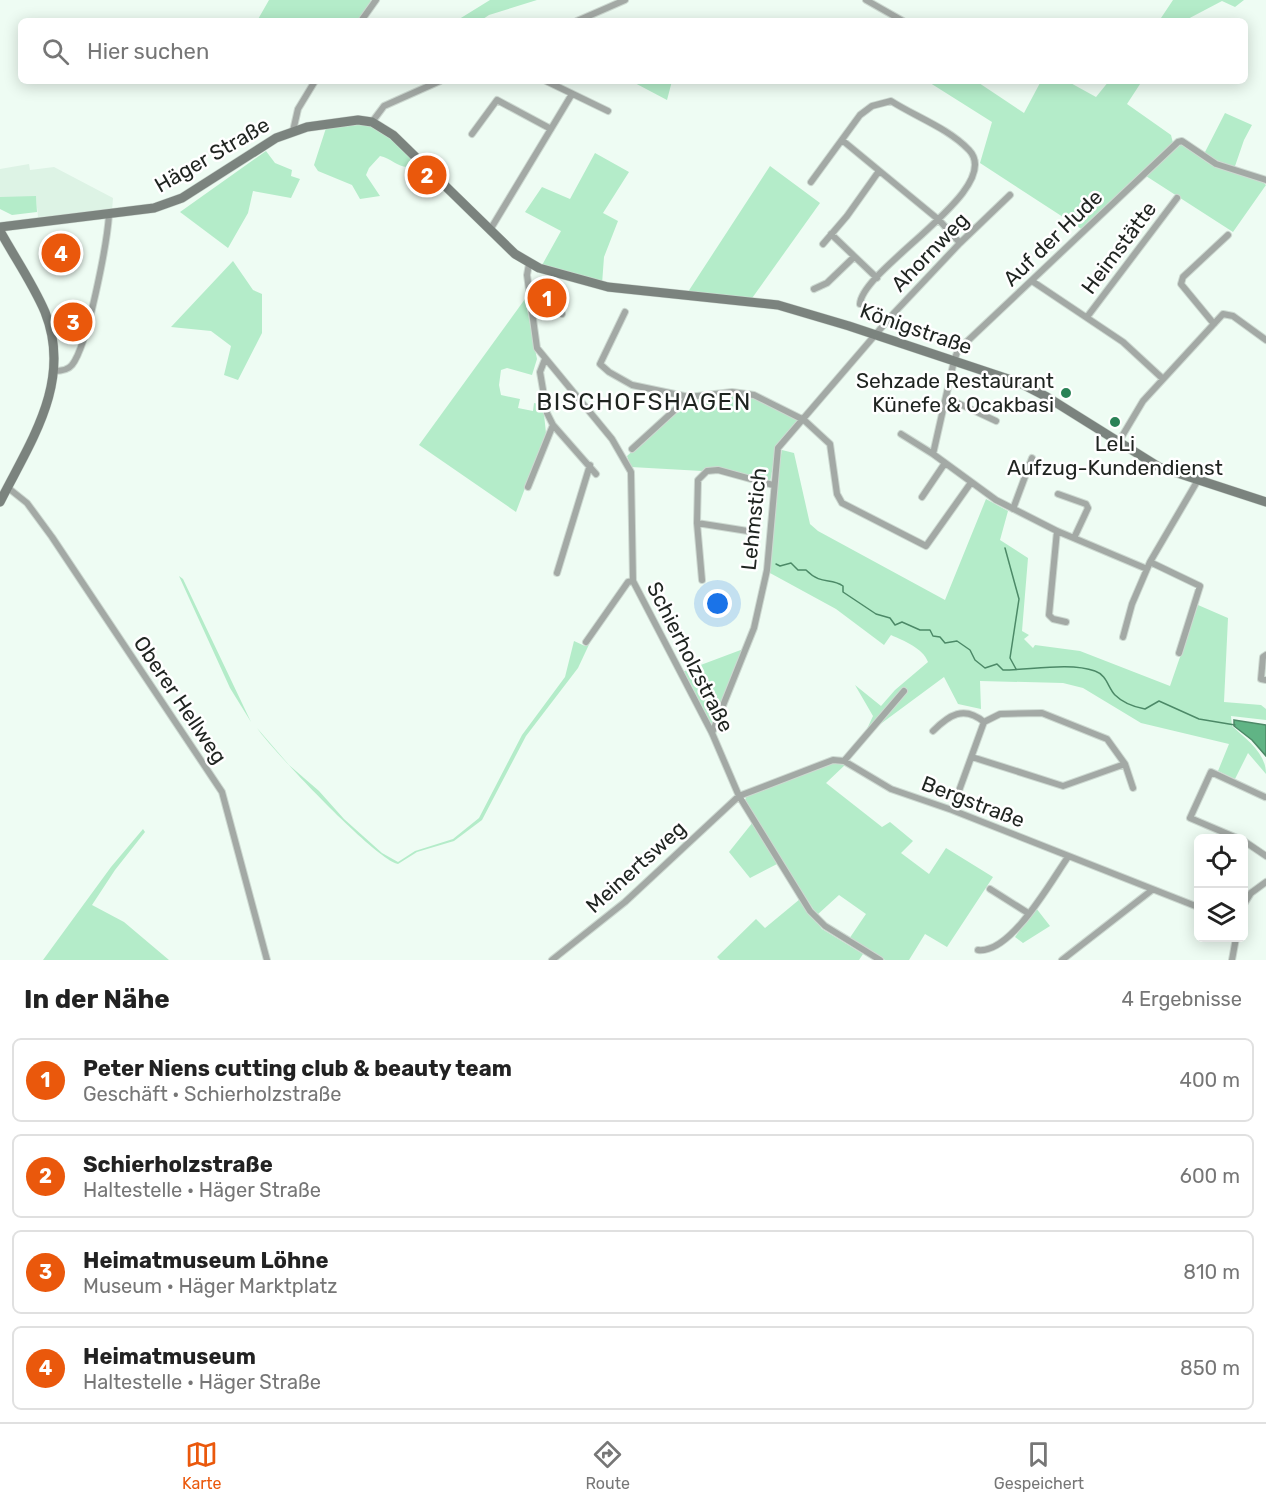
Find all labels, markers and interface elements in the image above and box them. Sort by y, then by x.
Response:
search box [18,18,1248,84]
icon: search [39,35,72,68]
text: Hier suchen [87,38,209,65]
street label: Häger Straße [150,112,274,197]
pin: 2 [408,152,446,198]
street label: Auf der Hude [998,184,1107,291]
street label: Heimstätte [1076,197,1161,299]
street label: Ahornweg [886,207,973,296]
pin: 4 [42,230,80,276]
pin: 1 [528,276,566,320]
street label: Königstraße [857,298,975,359]
pin: 3 [54,300,92,344]
place label: Sehzade Restaurant Künefe & Ocakbasi [856,368,1054,417]
marker: Sehzade Restaurant Künefe & Ocakbasi [1059,386,1073,400]
district label: BISCHOFSHAGEN [536,388,752,416]
marker: LeLi Aufzug-Kundendienst [1108,415,1122,429]
place label: LeLi Aufzug-Kundendienst [1007,431,1223,480]
street label: Lehmstich [736,466,771,572]
street label: Schierholzstraße [642,577,739,736]
your location [703,589,732,618]
street label: Oberer Hellweg [129,631,232,768]
street label: Bergstraße [918,770,1028,833]
street label: Meinertsweg [581,815,691,918]
map controls [1194,834,1248,942]
button: locate [1194,834,1248,888]
button: layers [1194,888,1248,942]
text: In der Nähe [24,984,170,1015]
text: 4 Ergebnisse [1122,987,1242,1011]
text: Peter Niens cutting club & beauty team [83,1055,512,1082]
text: 1 [41,1068,50,1092]
text: 400 m [1180,1068,1240,1092]
text: Geschäft · Schierholzstraße [83,1082,342,1106]
text: Schierholzstraße [83,1151,273,1178]
text: 2 [39,1164,52,1188]
text: 600 m [1180,1164,1240,1188]
text: Haltestelle · Häger Straße [83,1178,321,1202]
text: Heimatmuseum Löhne [83,1247,328,1274]
text: 3 [39,1260,52,1284]
text: 810 m [1183,1260,1240,1284]
text: Museum · Häger Marktplatz [83,1274,337,1298]
text: Heimatmuseum [83,1343,256,1370]
text: 4 [39,1356,52,1380]
text: 850 m [1180,1356,1240,1380]
text: Haltestelle · Häger Straße [83,1370,321,1394]
tab: Karte [182,1438,222,1493]
tab: Route [585,1438,630,1493]
tab: Gespeichert [994,1438,1084,1493]

